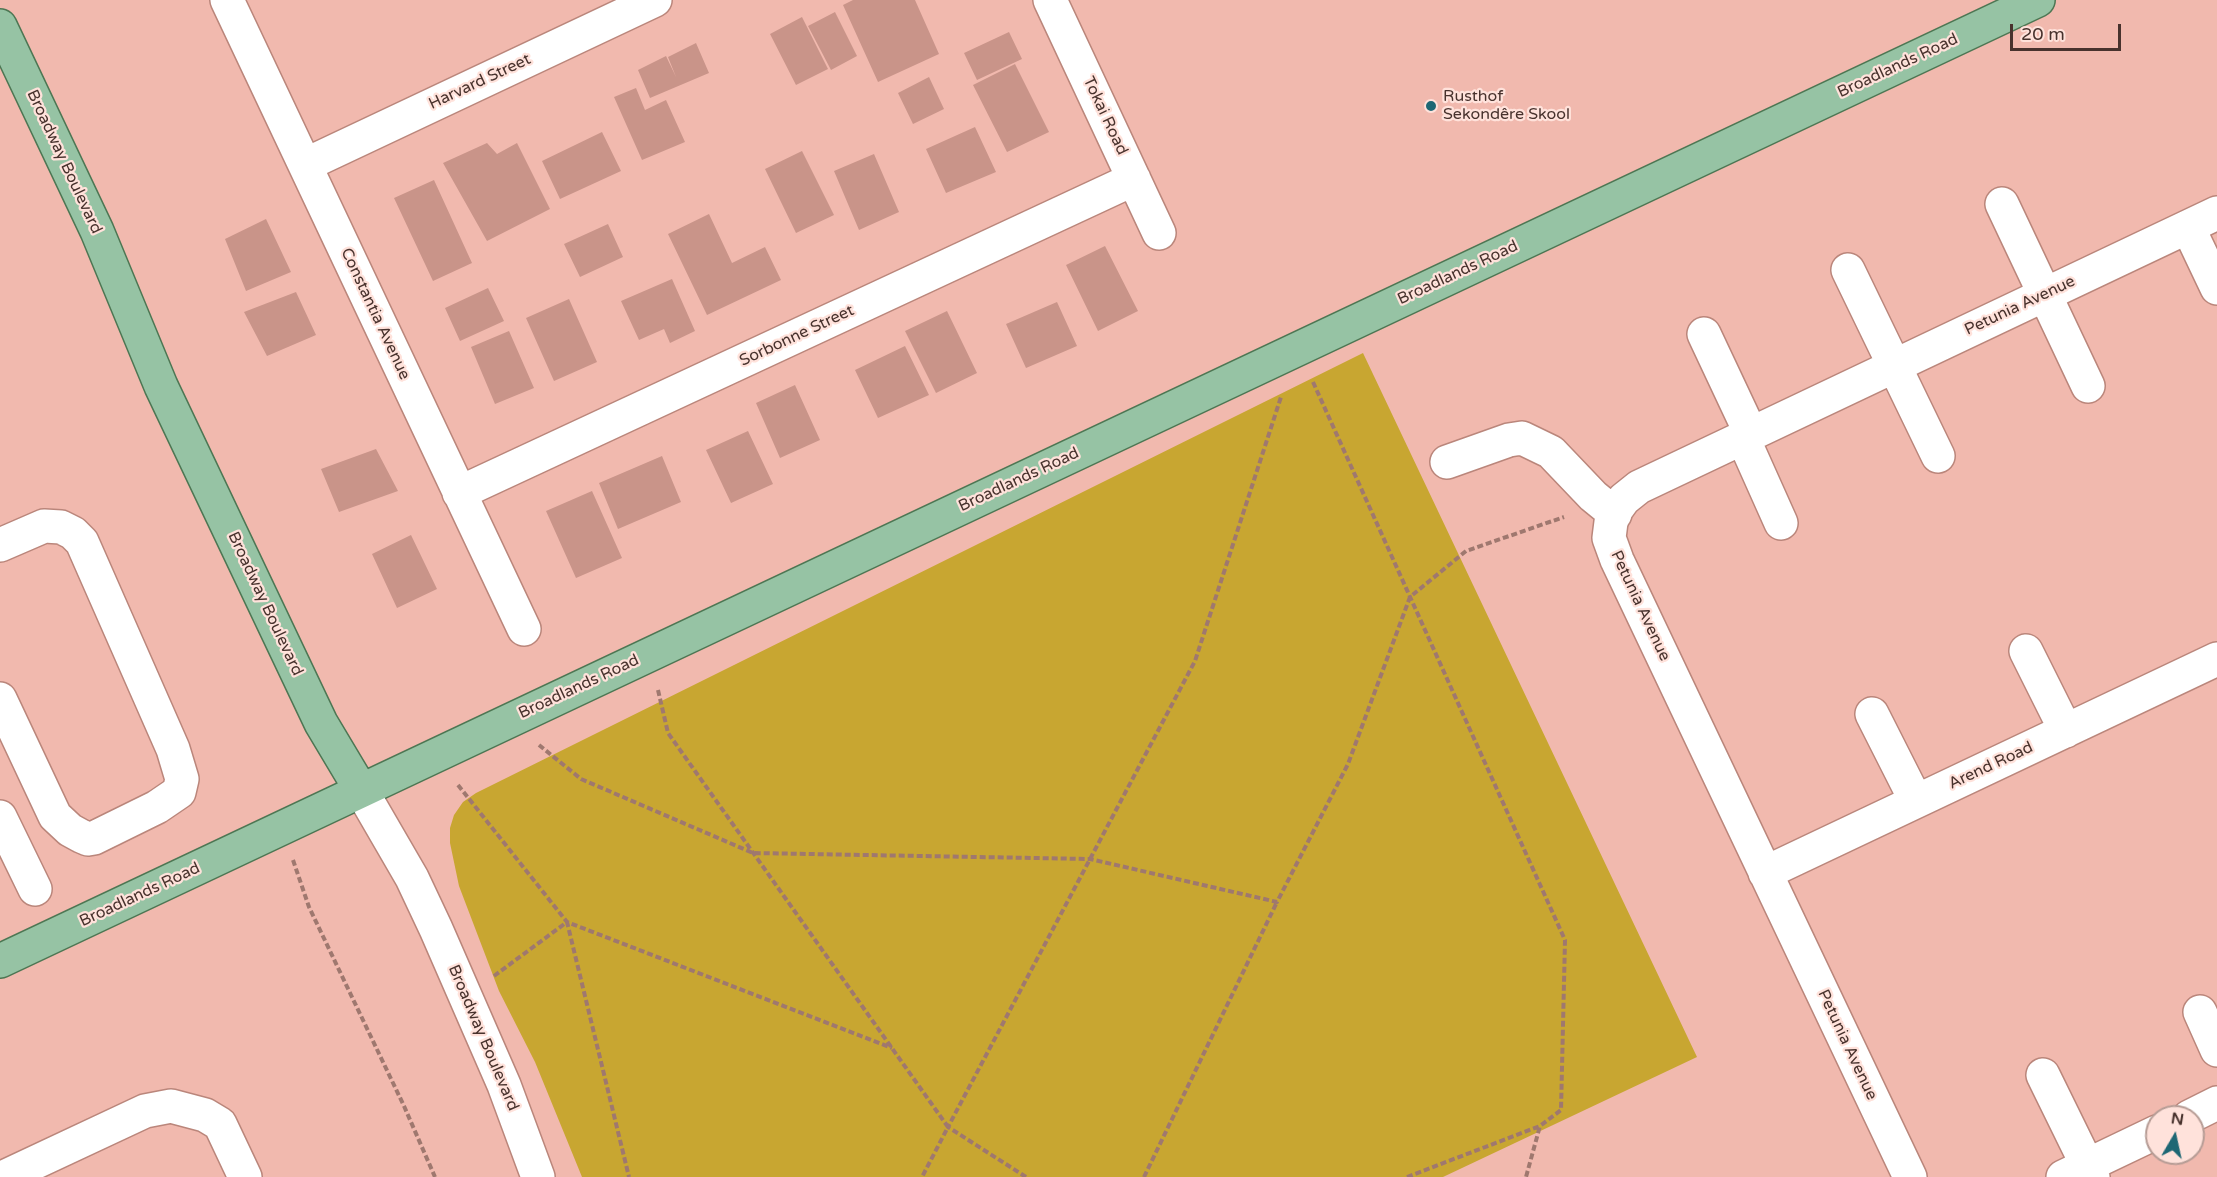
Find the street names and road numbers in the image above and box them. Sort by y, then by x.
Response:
street label: Broadlands Road [1835,30,1961,102]
street label: Harvard Street [426,50,534,114]
street label: Tokai Road [1078,74,1132,158]
street label: Broadway Boulevard [22,87,106,237]
street label: Broadlands Road [1395,237,1521,309]
street label: Constantia Avenue [336,245,414,383]
street label: Petunia Avenue [1962,272,2078,340]
street label: Sorbonne Street [737,301,857,371]
street label: Broadlands Road [956,444,1082,516]
street label: Broadway Boulevard [223,529,307,679]
street label: Petunia Avenue [1606,548,1674,664]
street label: Broadlands Road [516,651,642,723]
street label: Arend Road [1946,738,2036,794]
street label: Broadlands Road [77,859,203,931]
street label: Broadway Boulevard [444,962,522,1114]
street label: Petunia Avenue [1813,987,1881,1103]

